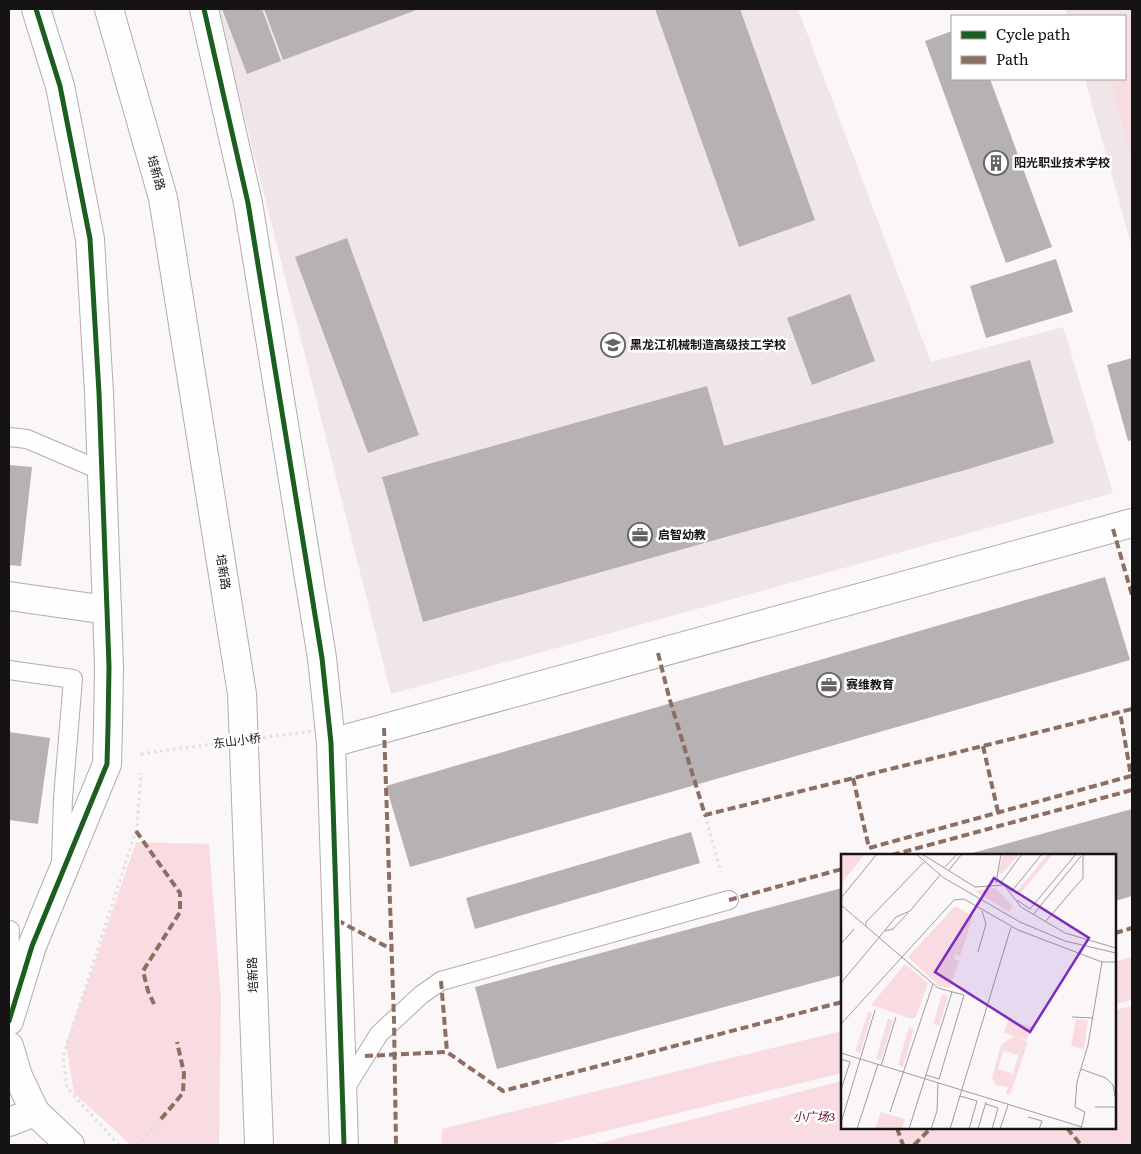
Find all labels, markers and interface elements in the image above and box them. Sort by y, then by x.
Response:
legend [951,15,1126,80]
text: Cycle path [996,22,1071,45]
text: Path [996,47,1029,70]
building icon: 阳光职业技术学校 [983,150,1009,176]
street label: 培新路 [143,153,171,193]
place label: 阳光职业技术学校 [1014,153,1110,171]
school or university icon: 黑龙江机械制造高级技工学校 [600,332,626,358]
place label: 黑龙江机械制造高级技工学校 [630,335,786,353]
office icon: 启智幼教 [627,522,653,548]
place label: 启智幼教 [658,525,706,543]
street label: 培新路 [212,553,236,591]
office icon: 赛维教育 [816,672,842,698]
place label: 赛维教育 [846,675,894,693]
street label: 东山小桥 [212,728,262,752]
inset map [841,854,1116,1129]
street label: 培新路 [242,957,262,993]
park label: 小广场3 [793,1107,835,1125]

